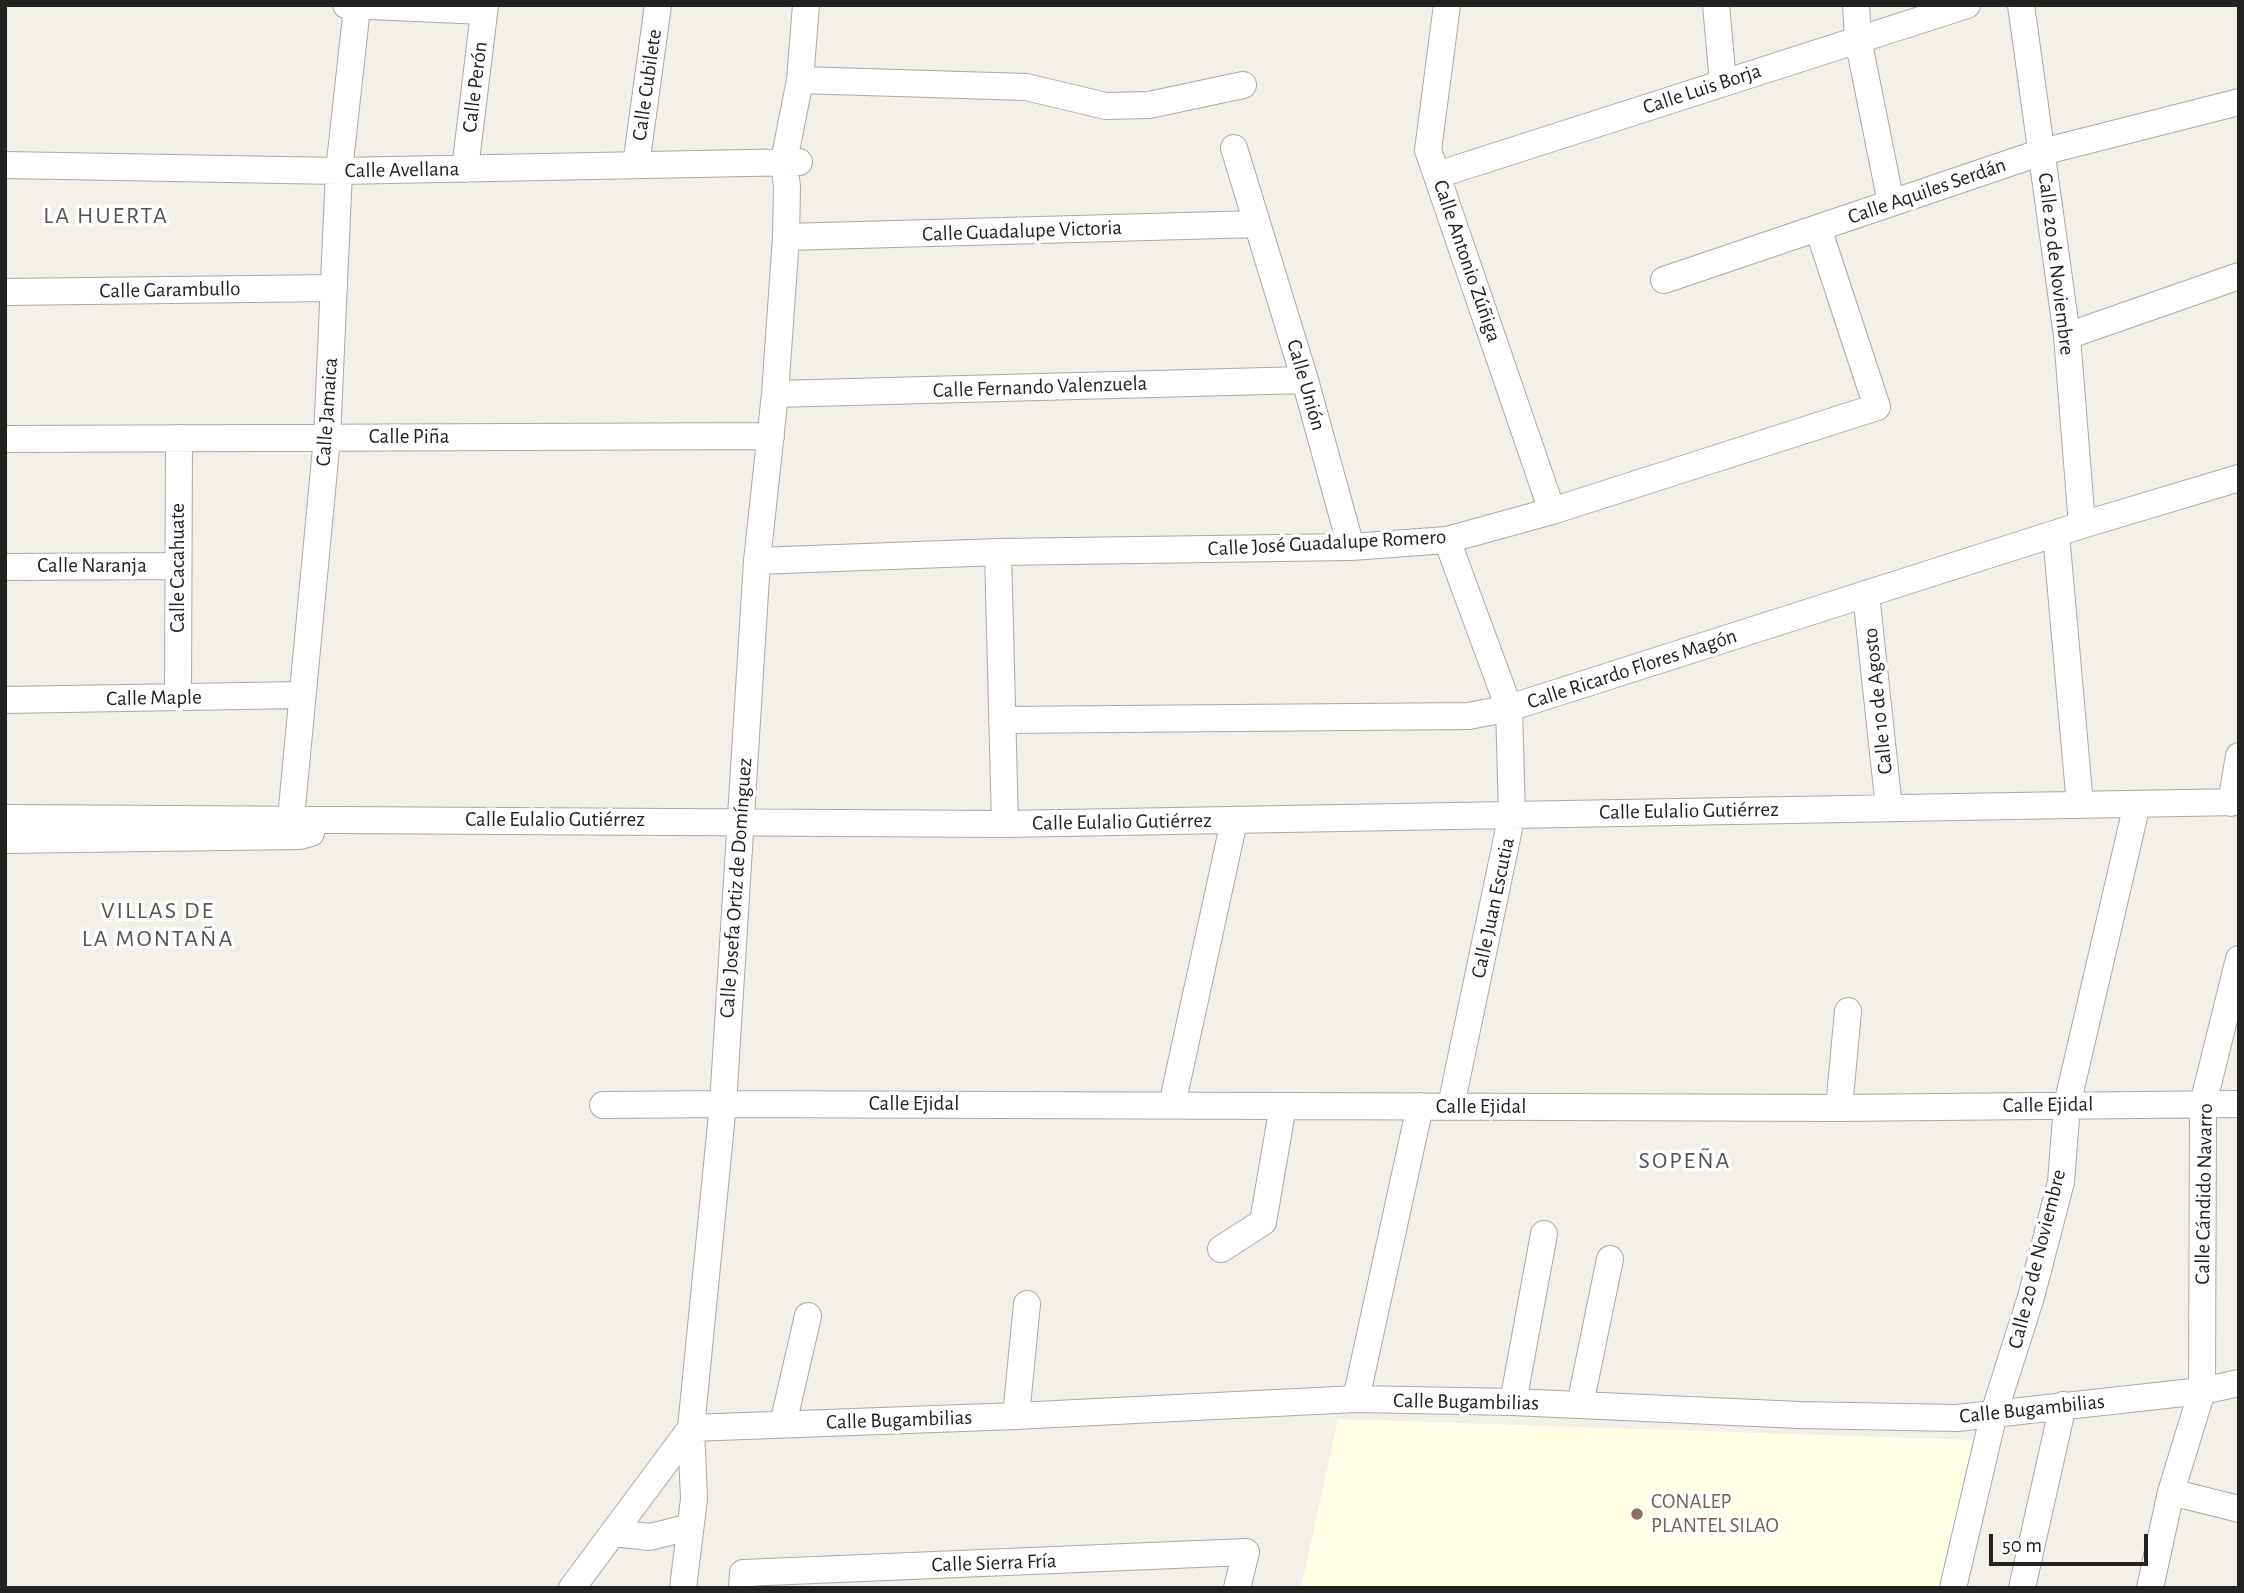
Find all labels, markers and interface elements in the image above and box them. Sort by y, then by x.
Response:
street label: Calle Cubilete [627,28,667,142]
street label: Calle Perón [457,40,493,134]
street label: Calle Luis Borja [1640,58,1764,120]
street label: Calle Aquiles Serdán [1845,152,2009,230]
street label: Calle Avellana [345,156,459,184]
street label: Calle 20 de Noviembre [2032,171,2080,357]
street label: Calle Antonio Zúñiga [1427,177,1507,345]
district label: LA HUERTA [44,202,168,230]
street label: Calle Guadalupe Victoria [922,215,1122,247]
street label: Calle Garambullo [99,276,241,304]
street label: Calle Unión [1281,336,1331,434]
street label: Calle Jamaica [311,357,343,467]
street label: Calle Fernando Valenzuela [932,371,1148,403]
street label: Calle Piña [369,424,449,450]
street label: Calle Cacahuate [165,503,191,633]
street label: Calle José Guadalupe Romero [1207,524,1447,562]
street label: Calle Naranja [37,553,147,579]
street label: Calle Ricardo Flores Magón [1524,623,1740,715]
street label: Calle 10 de Agosto [1858,627,1898,775]
street label: Calle Maple [106,685,202,711]
street label: Calle Josefa Ortiz de Domínguez [714,757,758,1019]
street label: Calle Eulalio Gutiérrez [1599,797,1779,825]
street label: Calle Eulalio Gutiérrez [465,807,645,833]
street label: Calle Eulalio Gutiérrez [1032,808,1212,836]
street label: Calle Juan Escutia [1466,835,1520,981]
district label: VILLAS DE LA MONTAÑA [83,897,233,953]
street label: Calle Ejidal [869,1091,959,1117]
street label: Calle Ejidal [2002,1092,2094,1118]
street label: Calle Ejidal [1436,1094,1526,1120]
street label: Calle Cándido Navarro [2190,1103,2218,1285]
district label: SOPEÑA [1639,1147,1731,1175]
street label: Calle 20 de Noviembre [2003,1167,2071,1351]
street label: Calle Bugambilias [1393,1388,1539,1416]
street label: Calle Bugambilias [1958,1389,2106,1429]
street label: Calle Bugambilias [826,1405,972,1435]
place label: CONALEP PLANTEL SILAO [1651,1489,1779,1539]
marker: CONALEP PLANTEL SILAO [1629,1506,1645,1522]
scale bar [1992,1520,2151,1564]
text: 50 m [2002,1535,2042,1556]
street label: Calle Sierra Fría [931,1548,1057,1578]

